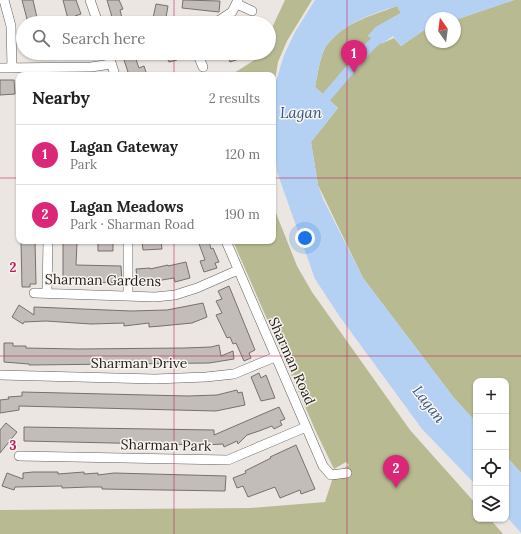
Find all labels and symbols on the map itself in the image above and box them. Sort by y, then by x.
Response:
north arrow [425,12,461,48]
pin: 1 [341,40,367,73]
water label: Lagan [280,103,323,122]
your location [295,228,315,248]
text: 2 [10,259,17,276]
street label: Sharman Gardens [45,270,161,290]
street label: Sharman Road [265,314,319,408]
street label: Sharman Drive [91,354,188,372]
water label: Lagan [409,382,450,427]
street label: Sharman Park [121,435,212,455]
text: 3 [9,437,17,454]
pin: 2 [383,455,409,488]

